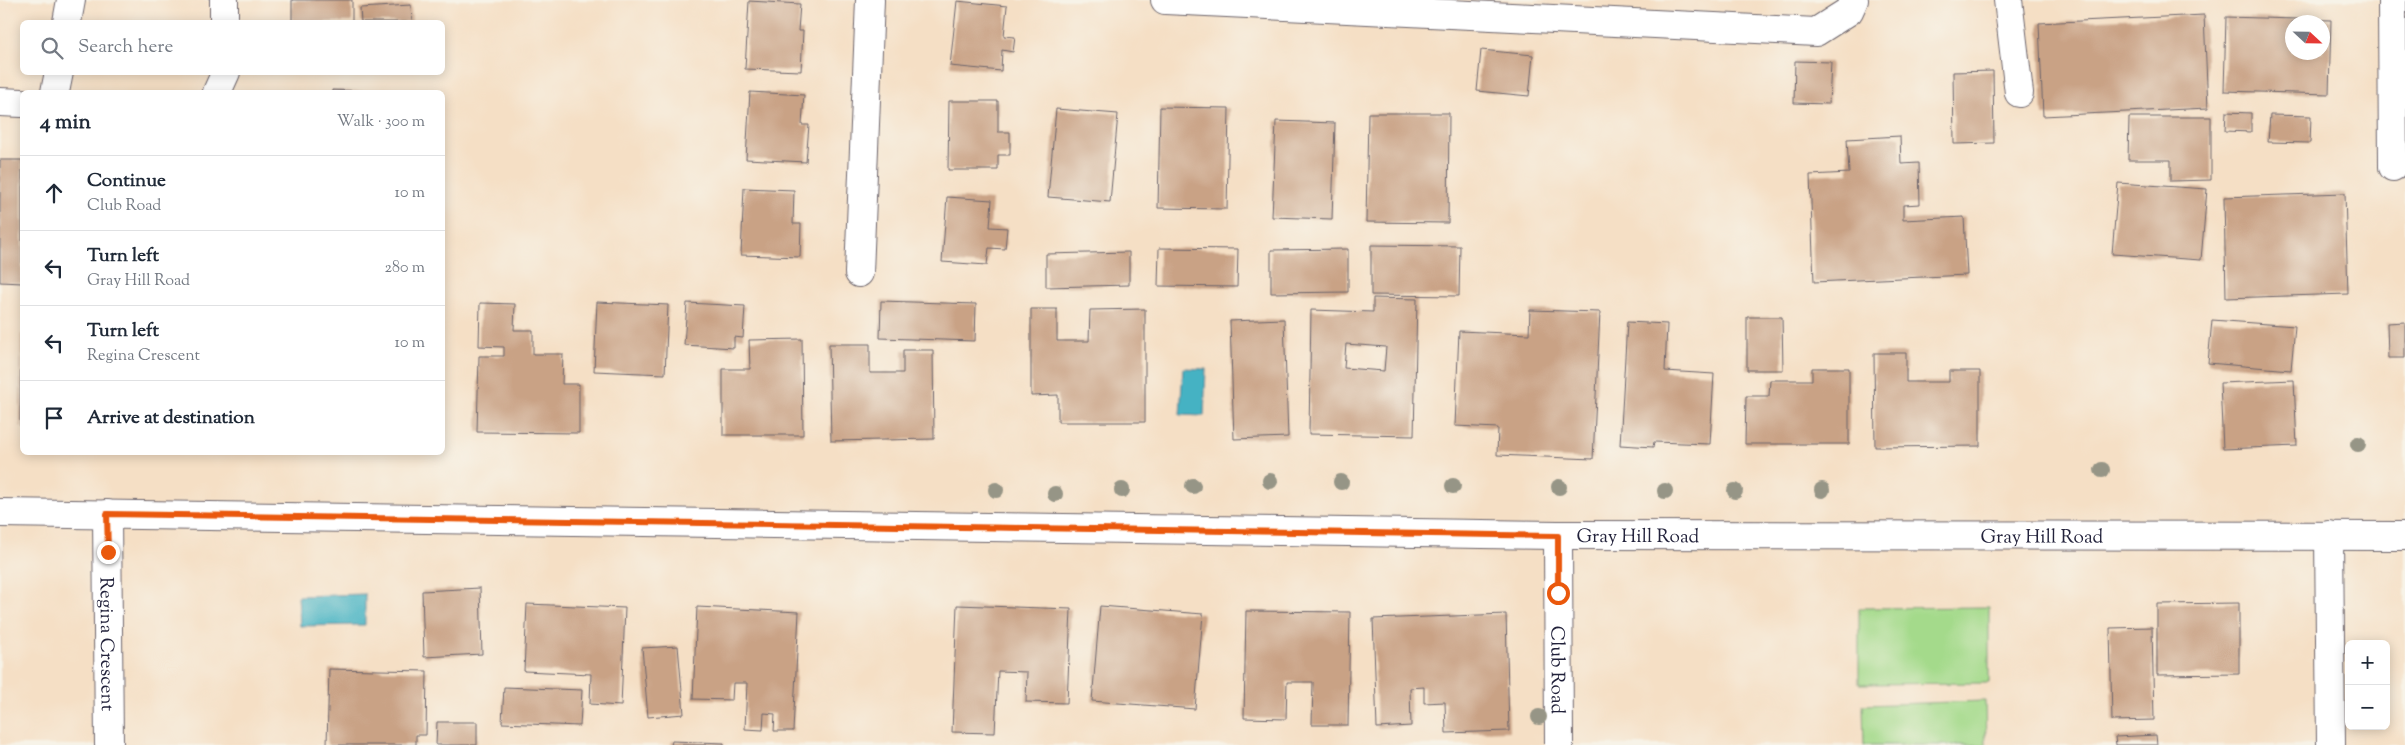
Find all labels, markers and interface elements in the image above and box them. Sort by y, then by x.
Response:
north arrow [2285,15,2330,60]
search box [20,20,445,75]
icon: search [38,34,66,62]
text: Search here [78,34,173,61]
text: 4 min [40,108,91,138]
text: Walk · 300 m [337,111,425,134]
text: Continue [87,168,166,195]
icon: ahead [40,179,68,207]
text: 10 m [395,182,425,205]
text: Club Road [87,195,161,218]
text: Turn left [87,243,159,270]
icon: left [40,254,68,282]
text: 280 m [384,257,425,280]
text: Gray Hill Road [87,270,190,293]
text: Turn left [87,318,159,345]
icon: left [40,329,68,357]
text: 10 m [395,332,425,355]
text: Regina Crescent [87,345,200,368]
icon: arrive [40,404,68,432]
text: Arrive at destination [87,405,255,432]
street label: Gray Hill Road [1577,524,1699,551]
street label: Gray Hill Road [1981,524,2103,552]
route end [97,541,120,564]
street label: Regina Crescent [92,577,120,712]
route start [1547,582,1570,605]
street label: Club Road [1542,626,1570,715]
map controls [2345,640,2390,730]
button: + [2345,640,2390,685]
button: − [2345,685,2390,730]

